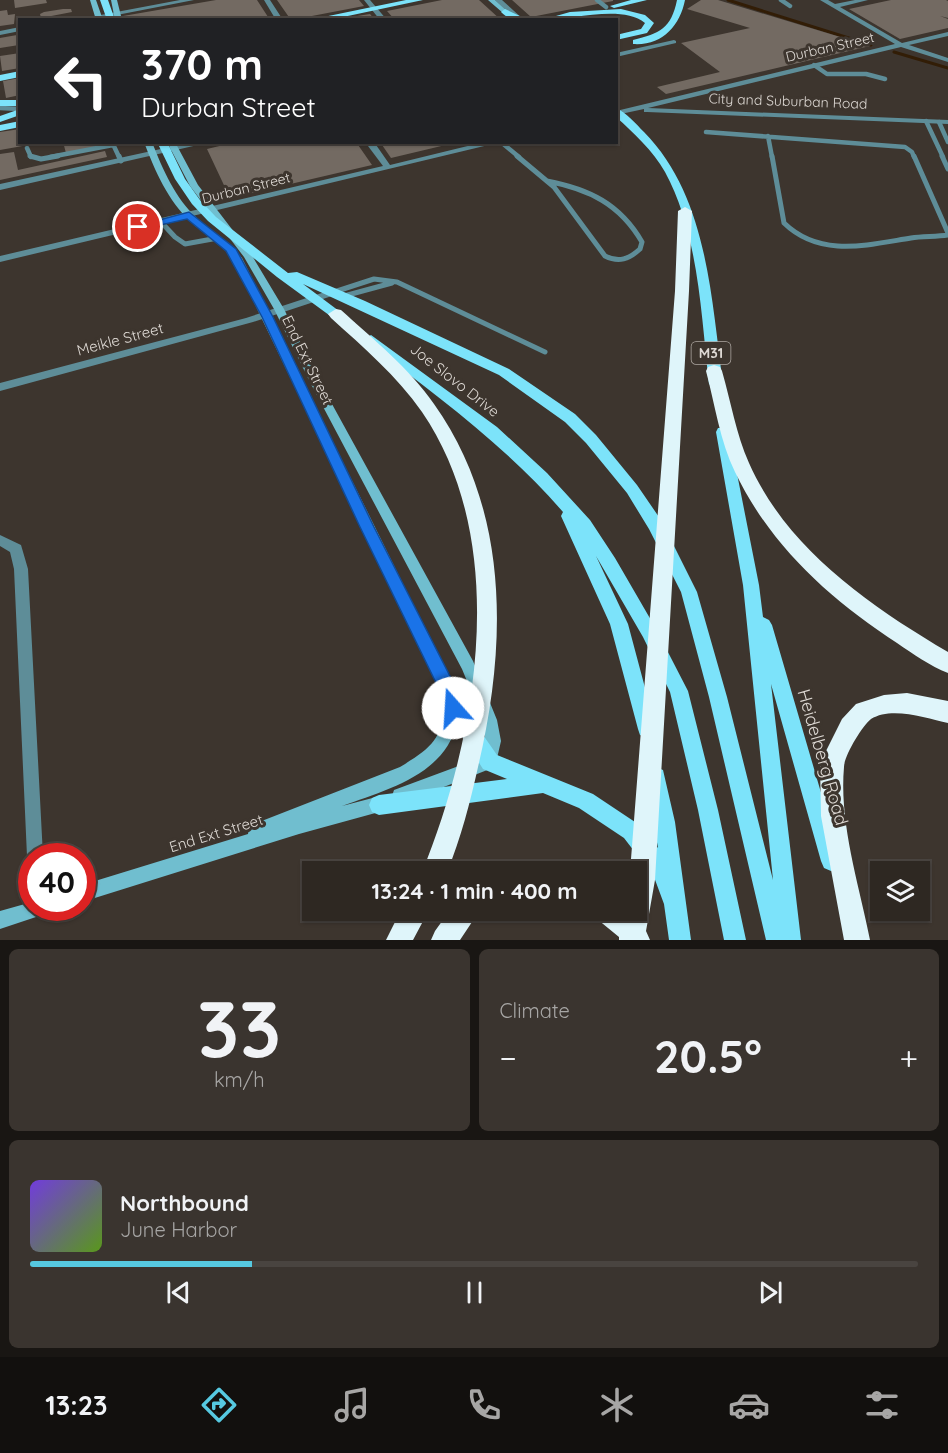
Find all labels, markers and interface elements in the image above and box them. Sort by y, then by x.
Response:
street label: Durban Street [784,28,876,66]
text: 370 m [141,38,263,91]
icon: left [42,42,120,120]
street label: City and Suburban Road [708,89,868,113]
text: Durban Street [141,90,316,124]
street label: Durban Street [200,168,292,208]
pin [112,201,163,252]
icon: arrive [121,210,154,243]
street label: End Ext Street [278,312,338,408]
street label: Meikle Street [75,318,165,360]
street label: Joe Slovo Drive [407,339,503,421]
road number: M31 [692,342,730,364]
position arrow [421,676,485,740]
street label: Heidelberg Road [793,686,853,828]
street label: End Ext Street [167,810,265,856]
speed limit sign: 40 [18,843,96,921]
map controls [870,861,930,921]
button: layers [870,861,930,921]
text: 13:24 · 1 min · 400 m [372,877,577,905]
text: 33 [197,979,281,1077]
text: Climate [500,998,570,1023]
text: 20.5° [654,1028,762,1084]
text: − [500,1037,517,1078]
text: + [899,1037,918,1078]
text: km/h [214,1067,265,1092]
text: Northbound [120,1189,249,1217]
text: June Harbor [120,1217,237,1242]
icon: previous [162,1276,195,1309]
icon: pause [458,1276,491,1309]
icon: next [754,1276,787,1309]
icon: directions [198,1384,240,1426]
icon: music [331,1384,373,1426]
icon: phone [463,1384,505,1426]
icon: climate [596,1384,638,1426]
icon: car [728,1384,770,1426]
icon: filters [861,1384,903,1426]
text: 13:23 [45,1388,108,1422]

